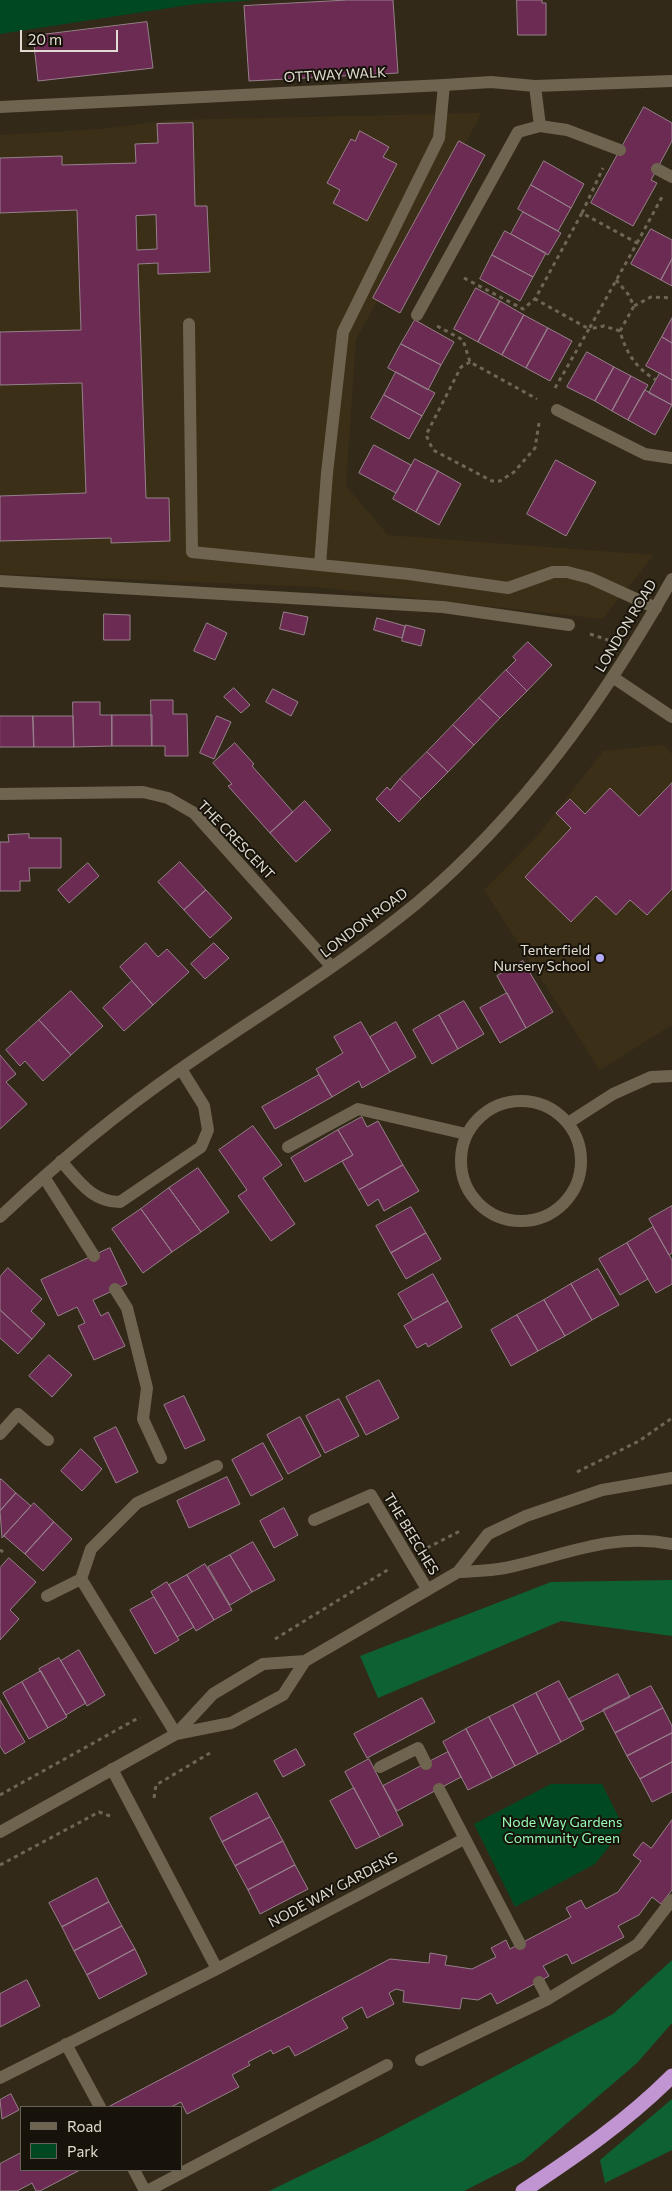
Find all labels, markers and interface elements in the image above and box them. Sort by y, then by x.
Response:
scale bar [22,20,120,52]
text: 20 m [28,30,62,48]
street label: OTTWAY WALK [283,64,387,86]
street label: LONDON ROAD [592,577,660,675]
street label: THE CRESCENT [194,797,278,883]
street label: LONDON ROAD [317,885,411,961]
place label: Tenterfield Nursery School [494,942,590,974]
marker: Tenterfield Nursery School [594,952,606,964]
street label: THE BEECHES [380,1490,442,1578]
park label: Node Way Gardens Community Green [502,1814,622,1846]
street label: NODE WAY GARDENS [266,1849,400,1931]
legend [20,2106,182,2171]
text: Road [67,2117,102,2135]
text: Park [67,2142,98,2160]

